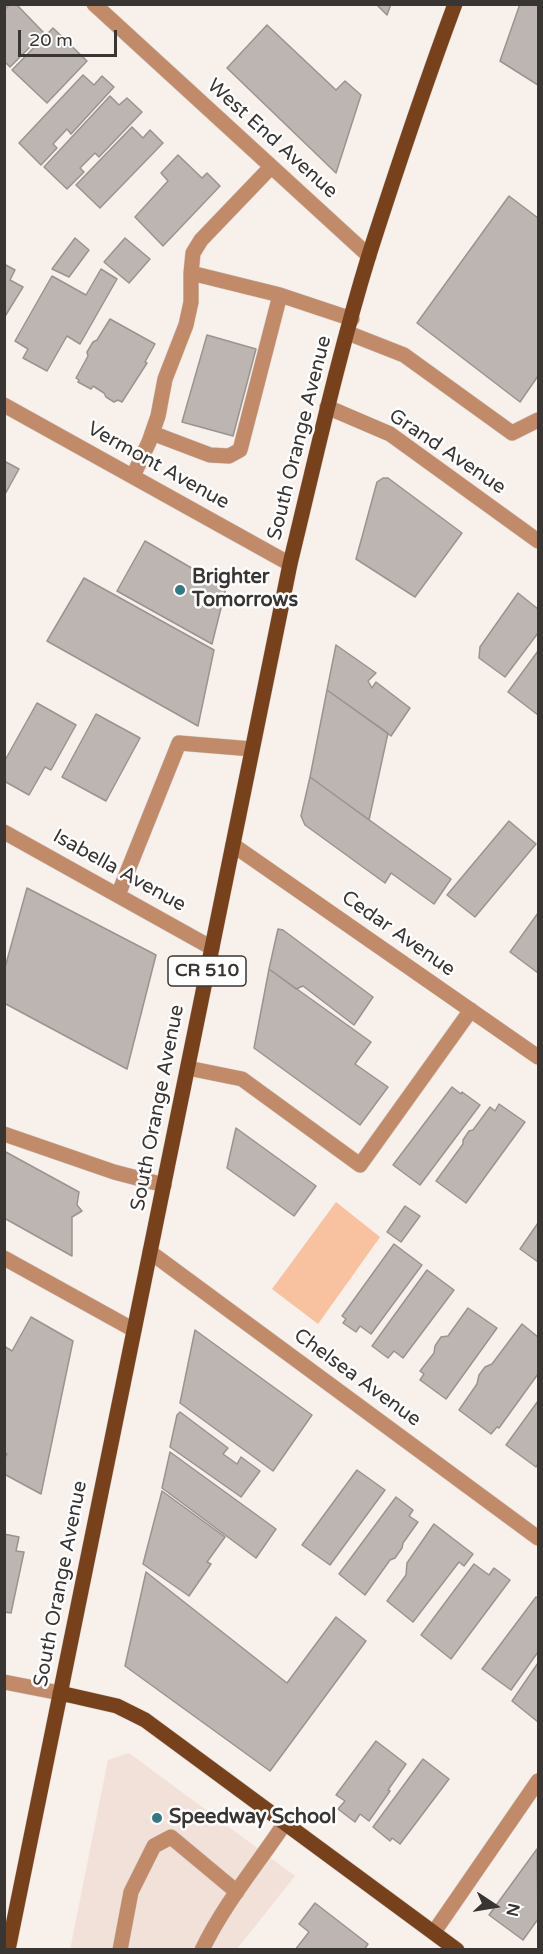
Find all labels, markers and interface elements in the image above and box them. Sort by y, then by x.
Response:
scale bar [21,18,120,56]
text: 20 m [29,29,73,51]
street label: West End Avenue [202,74,342,204]
street label: South Orange Avenue [263,333,337,543]
street label: Grand Avenue [384,404,510,500]
street label: Vermont Avenue [83,417,233,515]
place label: Brighter Tomorrows [192,566,298,613]
marker: Brighter Tomorrows [173,583,187,597]
street label: Isabella Avenue [48,825,190,917]
street label: Cedar Avenue [337,886,459,982]
road number: CR 510 [168,956,246,986]
street label: South Orange Avenue [126,1003,190,1213]
street label: Chelsea Avenue [289,1324,425,1432]
street label: South Orange Avenue [29,1479,93,1689]
place label: Speedway School [169,1806,336,1830]
marker: Speedway School [150,1811,164,1825]
north arrow [465,1876,525,1936]
text: N [501,1901,524,1918]

